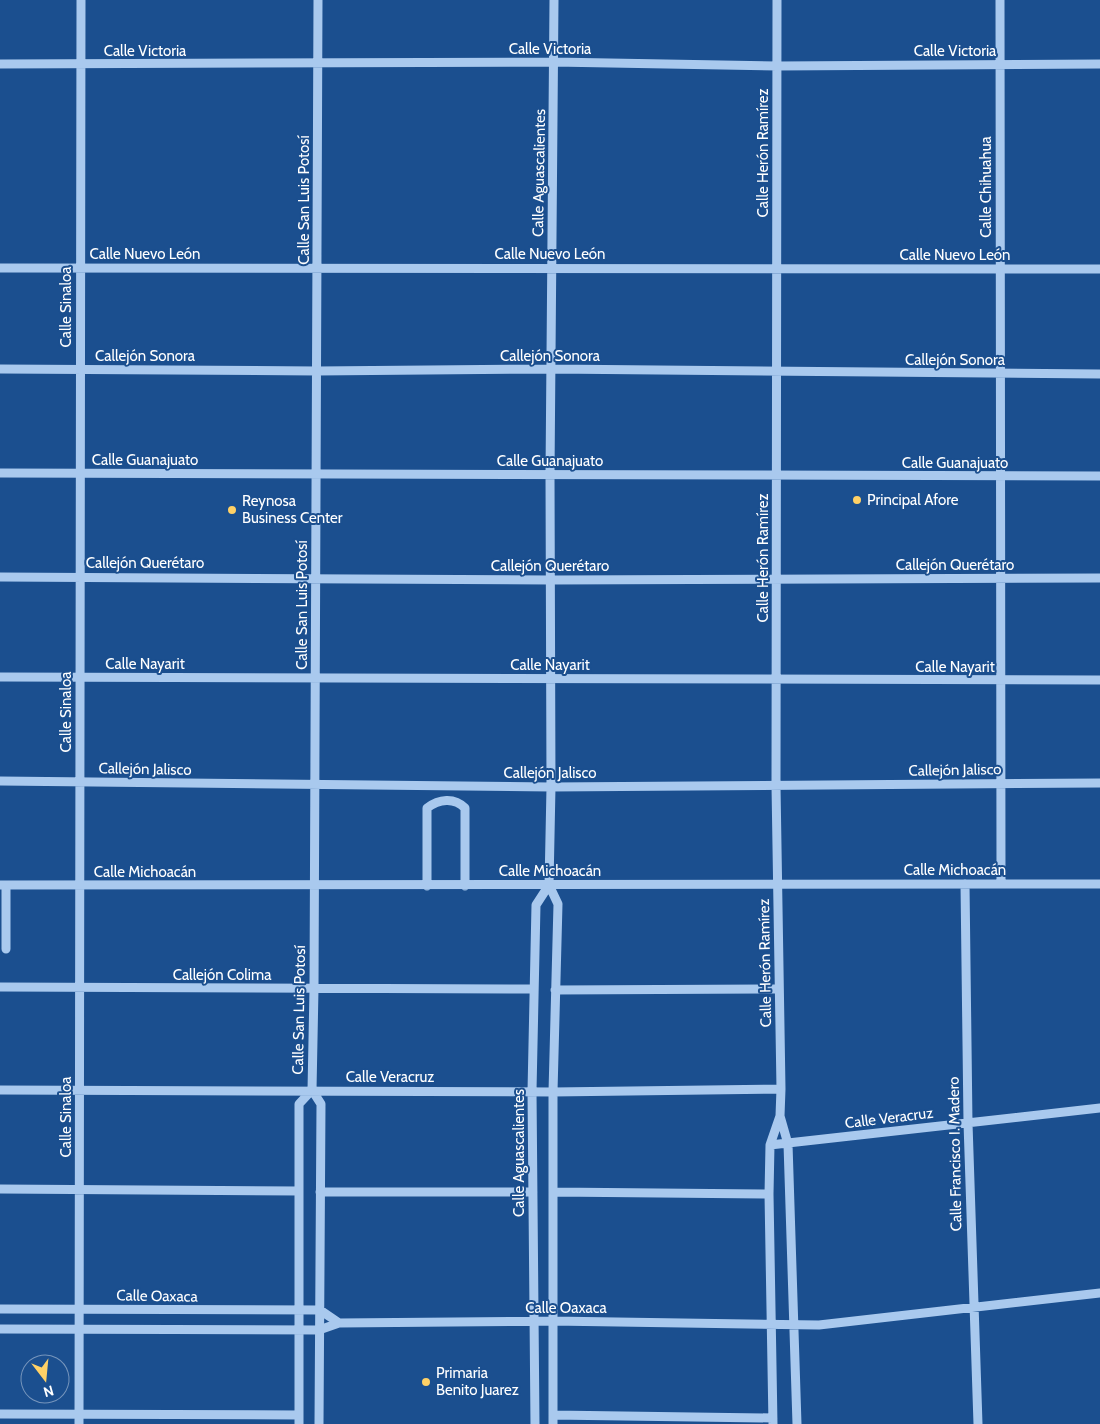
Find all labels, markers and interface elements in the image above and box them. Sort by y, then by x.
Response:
street label: Calle Victoria [509,40,592,58]
street label: Calle Victoria [104,42,187,60]
street label: Calle Victoria [914,42,997,60]
street label: Calle Herón Ramírez [754,89,772,217]
street label: Calle Aguascalientes [529,109,549,237]
street label: Calle San Luis Potosí [295,135,313,265]
street label: Calle Chihuahua [977,135,995,238]
street label: Calle Nuevo León [90,245,200,263]
street label: Calle Nuevo León [495,245,605,263]
street label: Calle Nuevo León [900,246,1010,264]
street label: Calle Sinaloa [57,266,75,347]
street label: Callejón Sonora [95,347,196,365]
street label: Callejón Sonora [500,347,601,365]
street label: Callejón Sonora [905,351,1006,369]
street label: Calle Guanajuato [92,451,198,469]
street label: Calle Guanajuato [497,452,603,470]
street label: Calle Guanajuato [902,454,1008,472]
place label: Principal Afore [867,491,959,509]
place label: Reynosa Business Center [242,492,343,527]
street label: Calle Herón Ramírez [754,494,772,622]
marker: Principal Afore [851,494,863,506]
marker: Reynosa Business Center [226,504,238,516]
street label: Calle San Luis Potosí [293,540,311,670]
street label: Callejón Querétaro [86,554,204,572]
street label: Callejón Querétaro [896,556,1014,574]
street label: Callejón Querétaro [491,557,609,575]
street label: Calle Nayarit [105,655,185,673]
street label: Calle Nayarit [510,656,590,674]
street label: Calle Nayarit [915,658,995,676]
street label: Calle Sinaloa [57,671,75,752]
street label: Callejón Jalisco [98,759,192,779]
street label: Callejón Jalisco [908,760,1002,780]
street label: Callejón Jalisco [503,764,597,782]
street label: Calle Michoacán [904,861,1006,879]
street label: Calle Michoacán [499,862,601,880]
street label: Calle Michoacán [94,863,196,881]
street label: Calle Herón Ramírez [755,898,775,1028]
street label: Calle San Luis Potosí [289,945,309,1075]
street label: Callejón Colima [173,966,272,984]
street label: Calle Veracruz [346,1068,434,1086]
street label: Calle Sinaloa [57,1076,75,1157]
street label: Calle Francisco I. Madero [945,1076,965,1232]
street label: Calle Aguascalientes [510,1089,528,1217]
street label: Calle Veracruz [844,1104,934,1132]
street label: Calle Oaxaca [116,1286,199,1306]
street label: Calle Oaxaca [525,1299,607,1317]
north arrow [20,1354,70,1404]
place label: Primaria Benito Juarez [436,1364,519,1399]
marker: Primaria Benito Juarez [420,1376,432,1388]
text: N [41,1381,56,1402]

